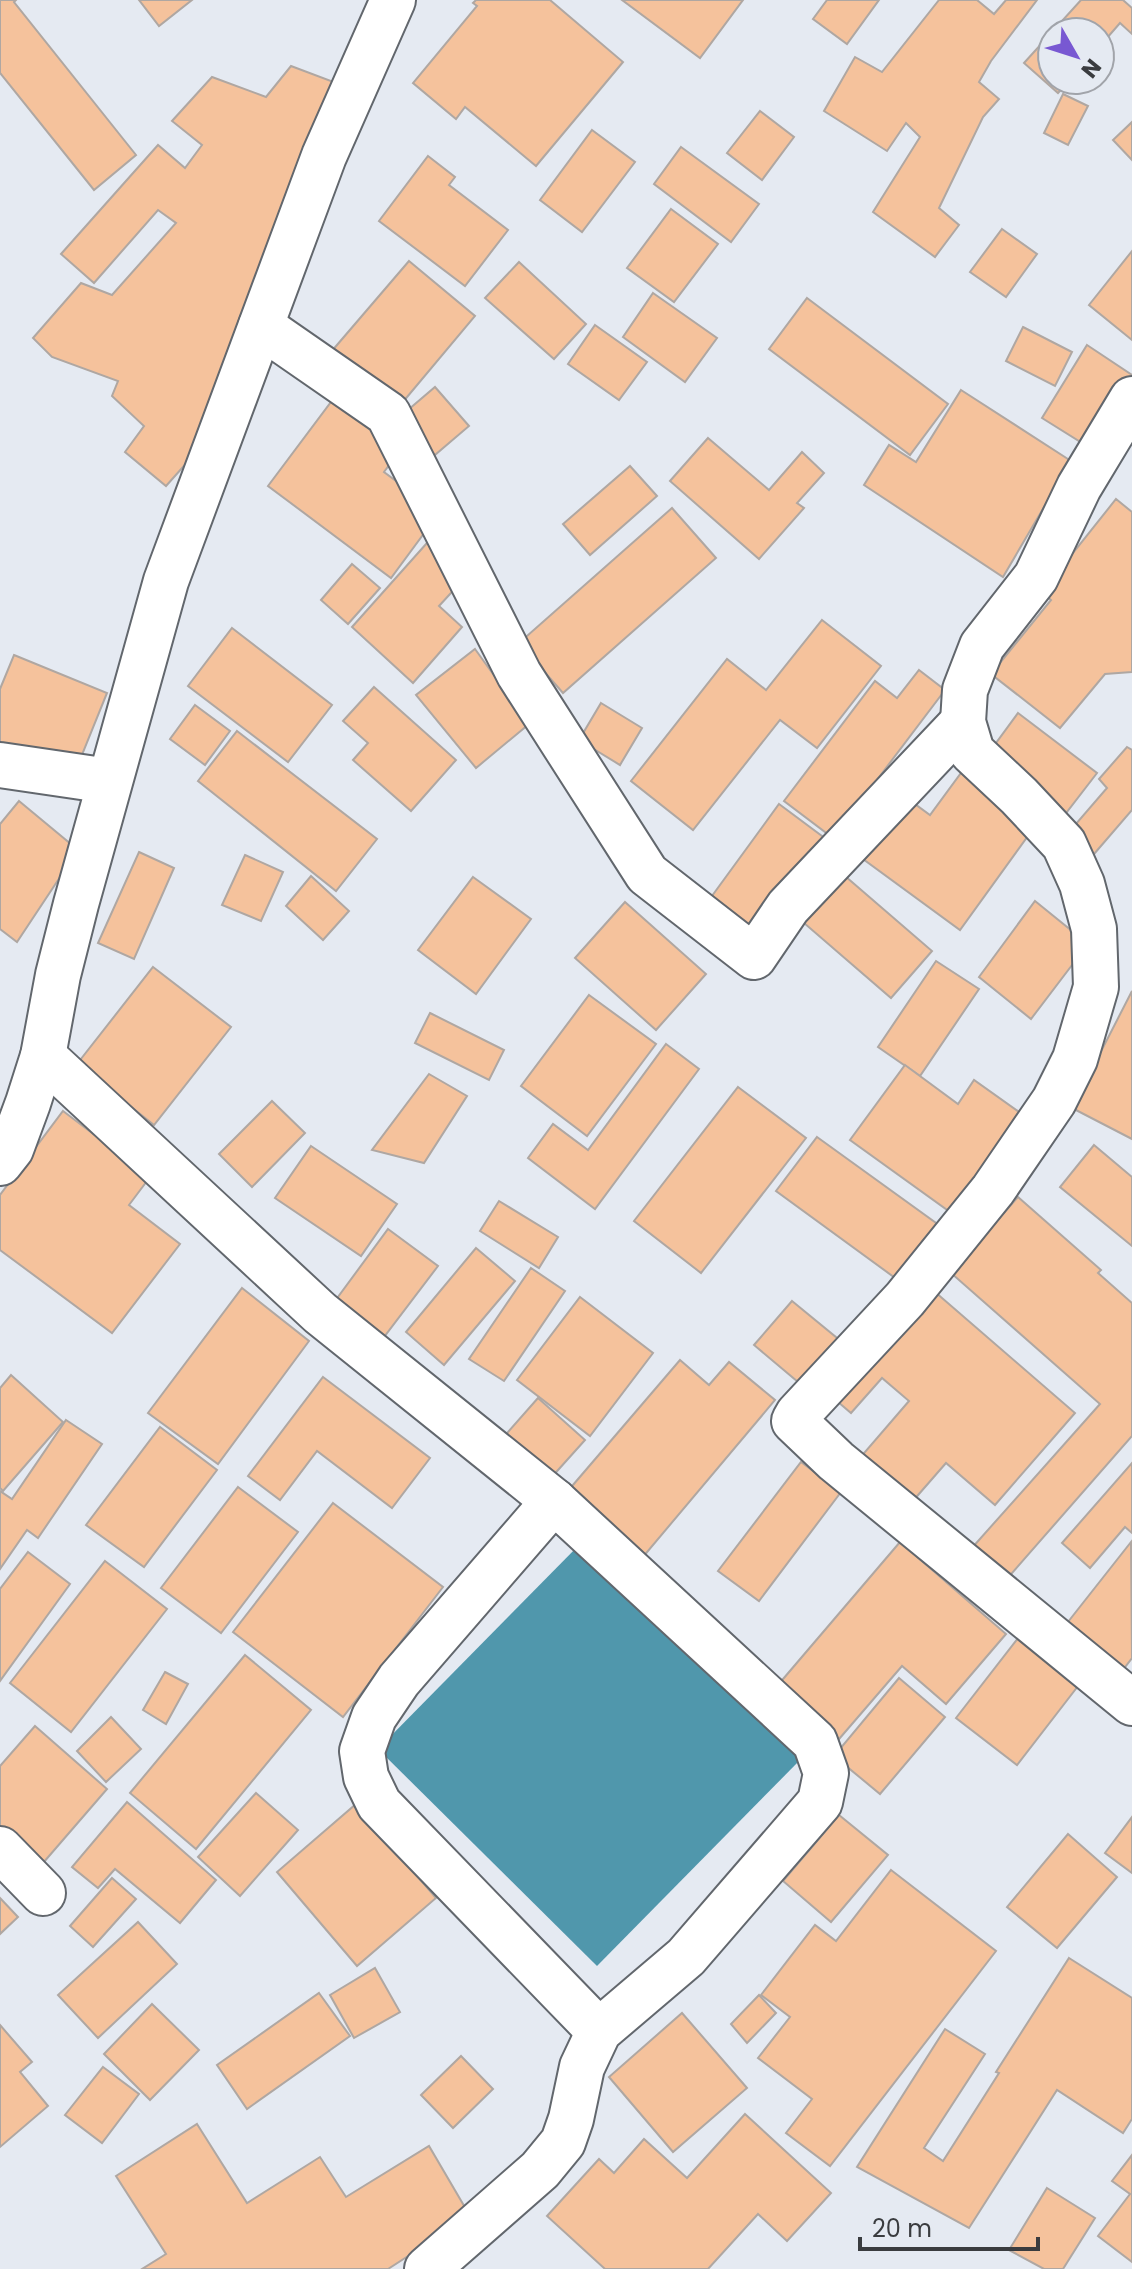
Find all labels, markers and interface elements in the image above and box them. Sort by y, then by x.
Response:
north arrow [1036,16,1116,96]
text: N [1074,52,1108,84]
scale bar [860,2201,1038,2251]
text: 20 m [872,2212,932,2245]

